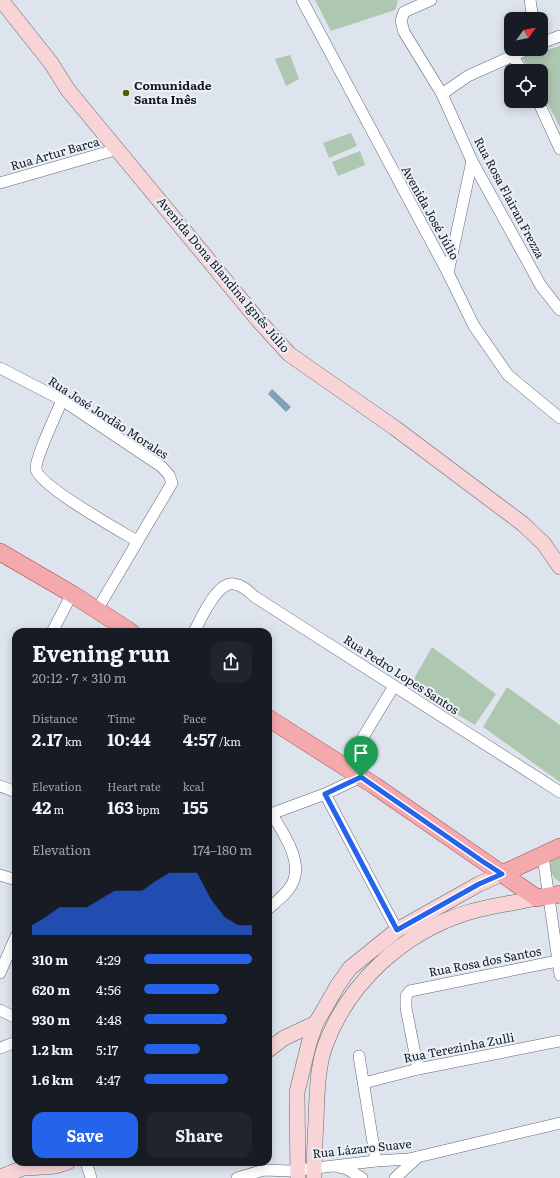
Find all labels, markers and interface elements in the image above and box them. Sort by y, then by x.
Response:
north arrow [504,12,548,56]
map controls [504,12,548,108]
button: locate [504,64,548,108]
place label: Comunidade Santa Inês [134,76,212,108]
marker: Comunidade Santa Inês [121,88,131,98]
street label: Rua Artur Barca [8,132,102,174]
street label: Rua Rosa Flairan Frezza [470,134,550,262]
street label: Avenida José Júlio [398,162,464,263]
street label: Avenida Dona Blandina Ignês Júlio [153,193,294,356]
street label: Rua José Jordão Morales [45,372,173,463]
street label: Rua Pedro Lopes Santos [340,630,463,719]
text: Evening run [32,636,170,669]
button: share [210,641,252,683]
text: 20:12 · 7 × 310 m [32,668,126,687]
text: Distance [32,710,77,726]
text: Time [107,710,135,726]
text: Pace [183,710,206,726]
text: 2.17 [32,726,62,751]
text: 10:44 [107,726,151,751]
text: 4:57 [183,726,217,751]
text: km [62,733,82,749]
text: /km [217,733,241,749]
pin [344,736,378,777]
icon: arrive [350,742,372,764]
text: Elevation [32,778,82,794]
text: Heart rate [107,778,161,794]
text: kcal [183,778,204,794]
text: 42 [32,794,51,819]
text: 163 [107,794,134,819]
text: 155 [183,794,208,819]
text: m [51,801,64,817]
text: bpm [134,801,160,817]
text: Elevation [32,840,91,859]
text: 174–180 m [193,840,252,859]
street label: Rua Rosa dos Santos [427,941,543,981]
text: 310 m [32,950,68,969]
text: 4:29 [96,950,121,969]
text: 620 m [32,980,70,999]
text: 4:56 [96,980,121,999]
text: 930 m [32,1010,70,1029]
text: 4:48 [96,1010,122,1029]
street label: Rua Terezinha Zulli [402,1027,516,1067]
text: 1.2 km [32,1040,73,1059]
text: 5:17 [96,1040,118,1059]
text: 1.6 km [32,1070,74,1089]
text: 4:47 [96,1070,121,1089]
button: Save [32,1112,138,1158]
button: Share [146,1112,252,1158]
street label: Rua Lázaro Suave [311,1134,412,1162]

